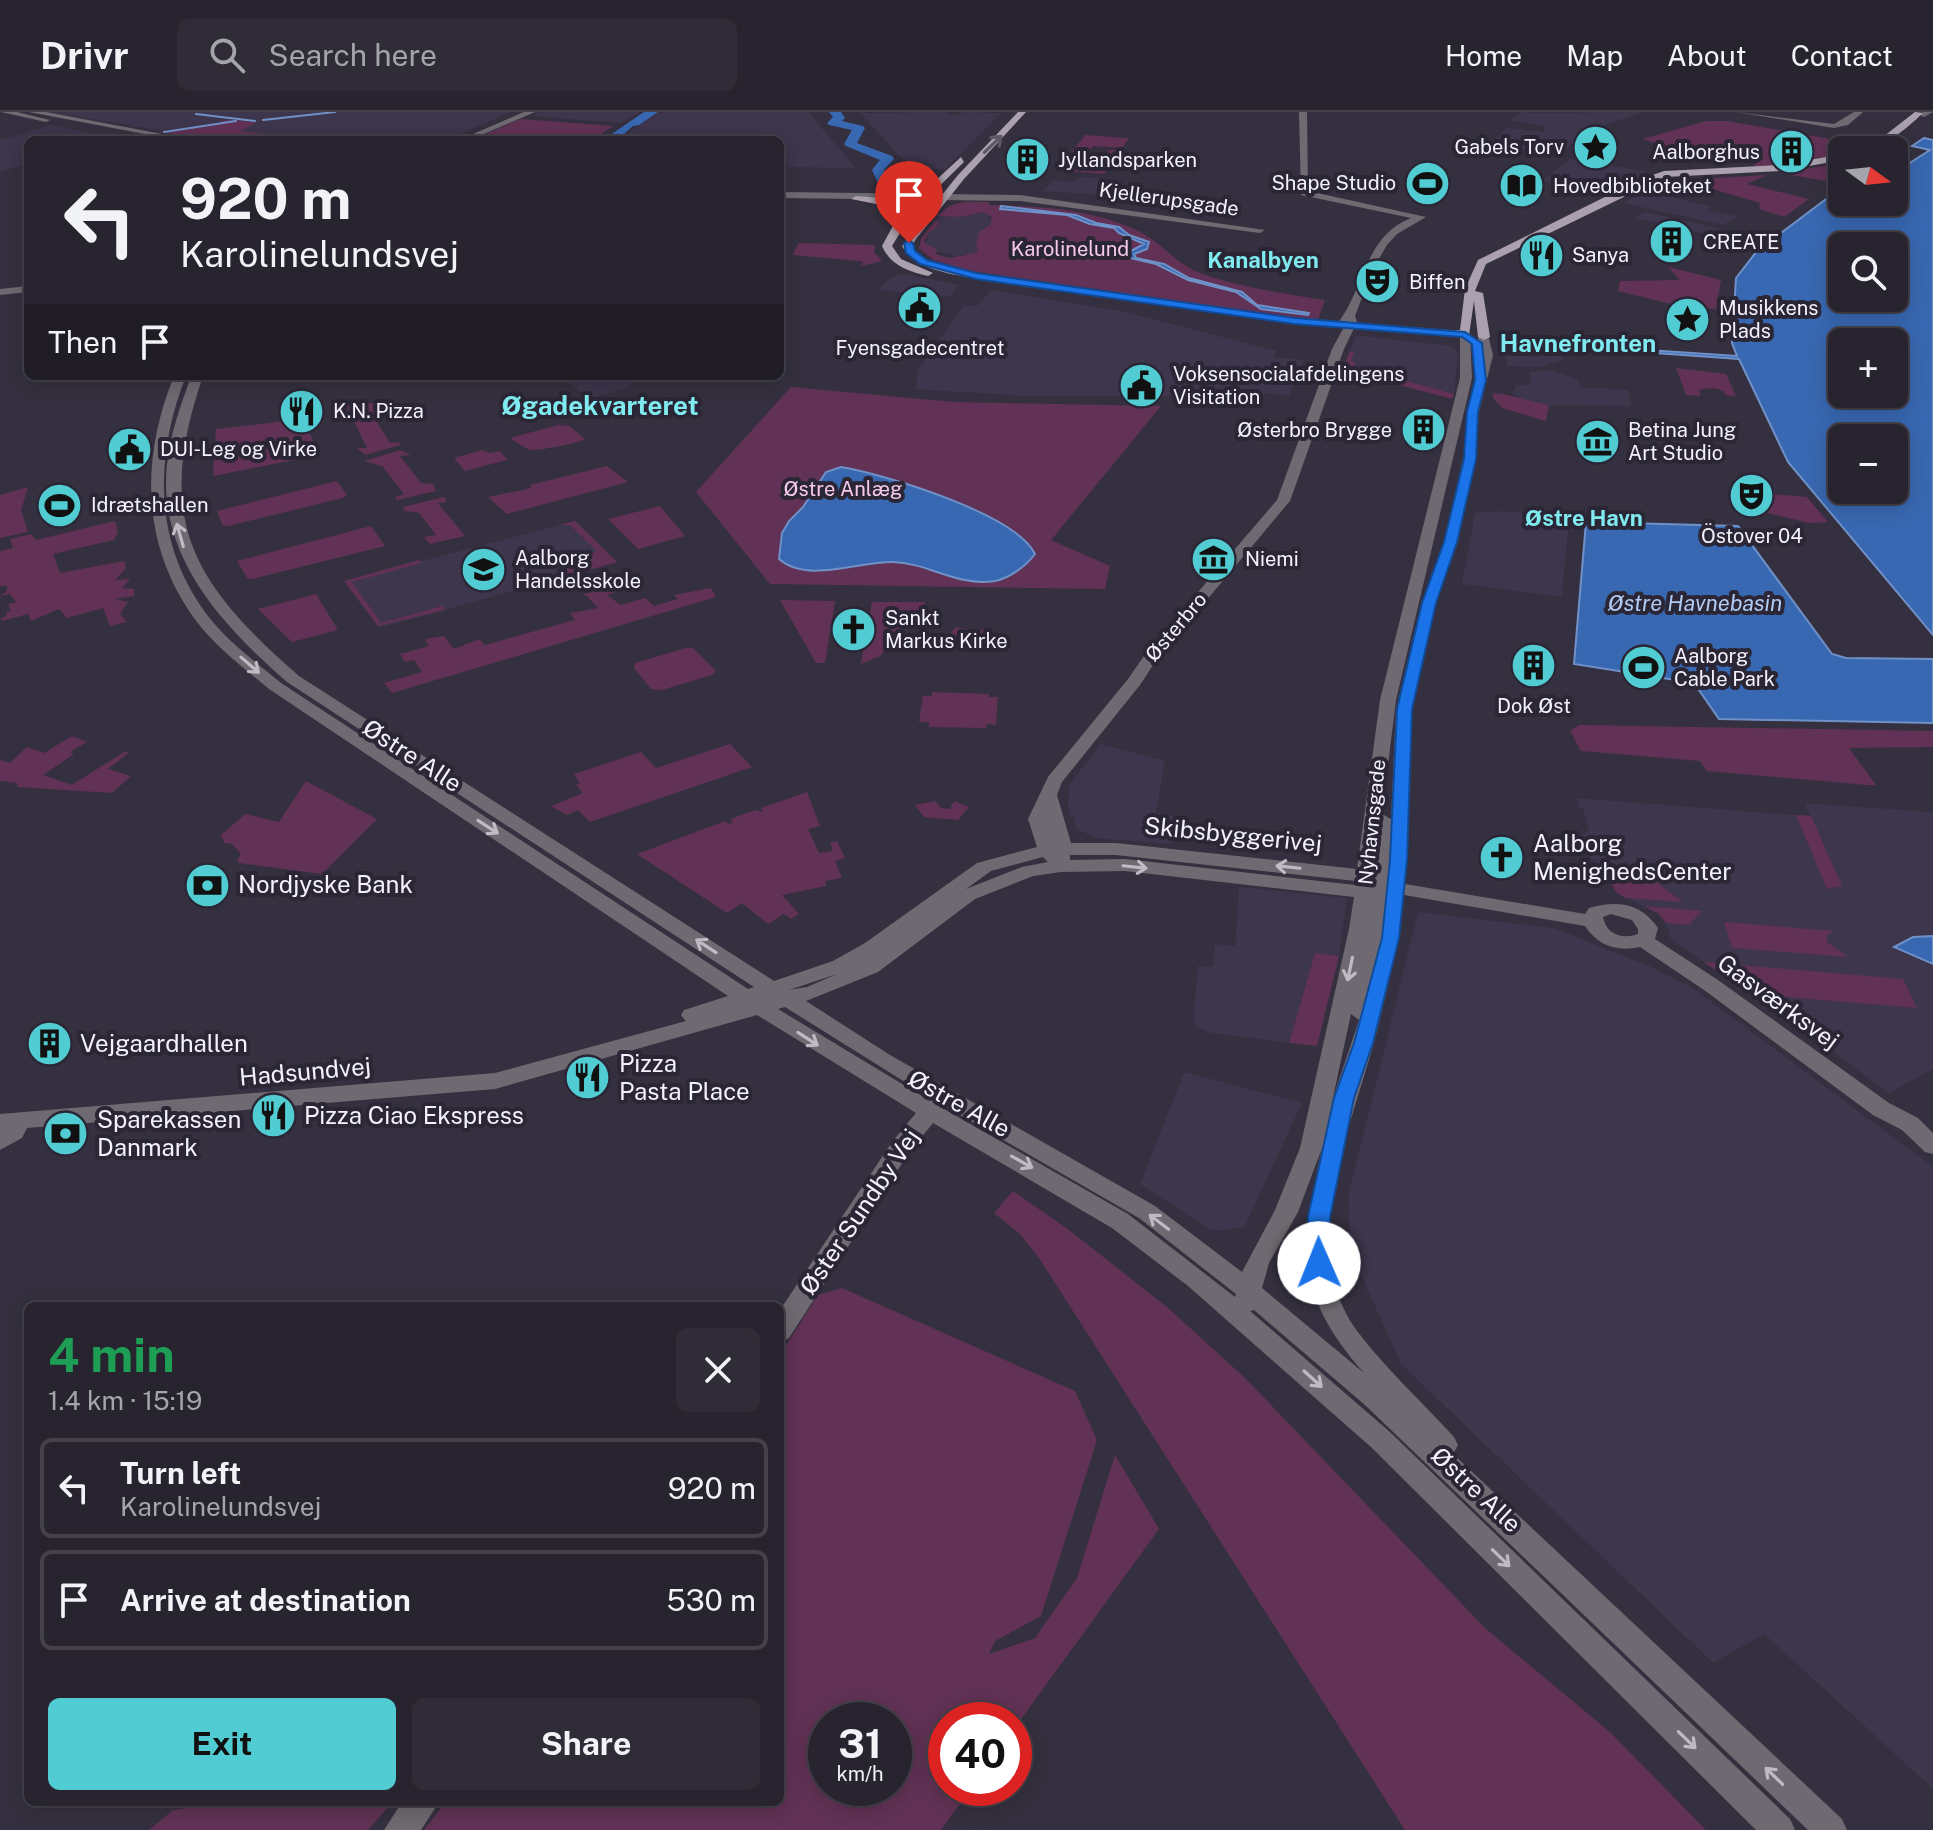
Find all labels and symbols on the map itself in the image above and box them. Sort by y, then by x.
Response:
place icon: Gabels Torv [1571,123,1619,171]
building icon: Aalborghus [1767,128,1815,176]
one-way arrow [983,135,1003,154]
place label: Gabels Torv [1454,135,1564,159]
building icon: Jyllandsparken [1003,136,1051,184]
north arrow [1828,136,1908,216]
place label: Aalborghus [1652,140,1760,164]
place label: Jyllandsparken [1058,148,1197,172]
sports icon: Shape Studio [1403,159,1451,207]
pin [875,161,943,243]
library icon: Hovedbiblioteket [1498,162,1546,210]
place label: Shape Studio [1271,171,1396,195]
place label: Hovedbiblioteket [1553,174,1712,198]
street label: Kjellerupsgade [1098,177,1240,221]
building icon: CREATE [1648,218,1696,266]
place label: CREATE [1703,230,1779,254]
restaurant icon: Sanya [1517,231,1565,279]
park label: Karolinelund [1011,237,1129,261]
place label: Sanya [1572,243,1629,267]
district label: Kanalbyen [1207,247,1319,273]
theatre icon: Biffen [1354,258,1402,306]
place label: Biffen [1409,270,1465,294]
public building icon: Fyensgadecentret [896,284,944,332]
place icon: Musikkens Plads [1664,296,1712,344]
place label: Musikkens Plads [1719,296,1818,343]
district label: Havnefronten [1500,329,1656,357]
place label: Fyensgadecentret [836,336,1004,360]
public building icon: Voksensocialafdelingens Visitation [1118,361,1166,409]
place label: Voksensocialafdelingens Visitation [1173,362,1404,409]
restaurant icon: K.N. Pizza [278,387,326,435]
district label: Øgadekvarteret [502,390,699,421]
place label: K.N. Pizza [333,399,424,423]
building icon: Østerbro Brygge [1399,406,1447,454]
place label: Østerbro Brygge [1237,418,1392,442]
museum icon: Betina Jung Art Studio [1573,418,1621,466]
place label: Betina Jung Art Studio [1628,418,1736,465]
public building icon: DUI-Leg og Virke [105,425,153,473]
place label: DUI-Leg og Virke [160,437,317,461]
theatre icon: Östover 04 [1728,472,1776,520]
park label: Østre Anlæg [784,477,902,501]
sports icon: Idrætshallen [36,481,84,529]
place label: Idrætshallen [91,493,208,517]
district label: Østre Havn [1525,505,1643,531]
one-way arrow [172,523,186,548]
place label: Östover 04 [1701,523,1803,548]
museum icon: Niemi [1190,535,1238,583]
school or university icon: Aalborg Handelsskole [460,546,508,594]
place label: Aalborg Handelsskole [515,546,641,593]
place label: Niemi [1245,547,1299,571]
street label: Østerbro [1140,588,1212,666]
water label: Østre Havnebasin [1607,590,1782,616]
church icon: Sankt Markus Kirke [830,606,878,654]
place label: Sankt Markus Kirke [885,606,1008,653]
building icon: Dok Øst [1510,642,1558,690]
sports icon: Aalborg Cable Park [1619,644,1667,692]
place label: Aalborg Cable Park [1674,644,1775,691]
one-way arrow [239,656,259,674]
place label: Dok Øst [1497,694,1571,718]
street label: Østre Alle [358,713,467,797]
street label: Nyhavnsgade [1353,758,1391,886]
street label: Skibsbyggerivej [1143,811,1323,857]
one-way arrow [476,819,499,835]
place label: Aalborg MenighedsCenter [1533,829,1732,885]
church icon: Aalborg MenighedsCenter [1478,834,1526,882]
one-way arrow [1121,859,1148,874]
one-way arrow [1275,860,1302,875]
bank icon: Nordjyske Bank [183,861,231,909]
place label: Nordjyske Bank [238,870,413,898]
one-way arrow [696,938,718,954]
street label: Gasværksvej [1712,948,1845,1055]
one-way arrow [1342,955,1357,981]
building icon: Vejgaardhallen [25,1020,73,1068]
place label: Vejgaardhallen [80,1029,248,1057]
one-way arrow [796,1031,819,1047]
place label: Pizza Pasta Place [619,1049,750,1105]
street label: Hadsundvej [238,1051,372,1091]
restaurant icon: Pizza Pasta Place [564,1054,612,1102]
street label: Østre Alle [904,1064,1015,1142]
restaurant icon: Pizza Ciao Ekspress [249,1092,297,1140]
place label: Pizza Ciao Ekspress [304,1101,524,1129]
place label: Sparekassen Danmark [97,1105,241,1161]
bank icon: Sparekassen Danmark [42,1110,90,1158]
street label: Øster Sundby Vej [794,1123,925,1299]
one-way arrow [1010,1154,1033,1170]
one-way arrow [1149,1213,1171,1230]
position arrow [1277,1221,1361,1305]
one-way arrow [1302,1369,1322,1387]
street label: Østre Alle [1426,1441,1527,1538]
one-way arrow [1491,1548,1510,1567]
speed limit sign: 40 [928,1702,1032,1806]
one-way arrow [1677,1730,1696,1749]
one-way arrow [1765,1767,1784,1786]

